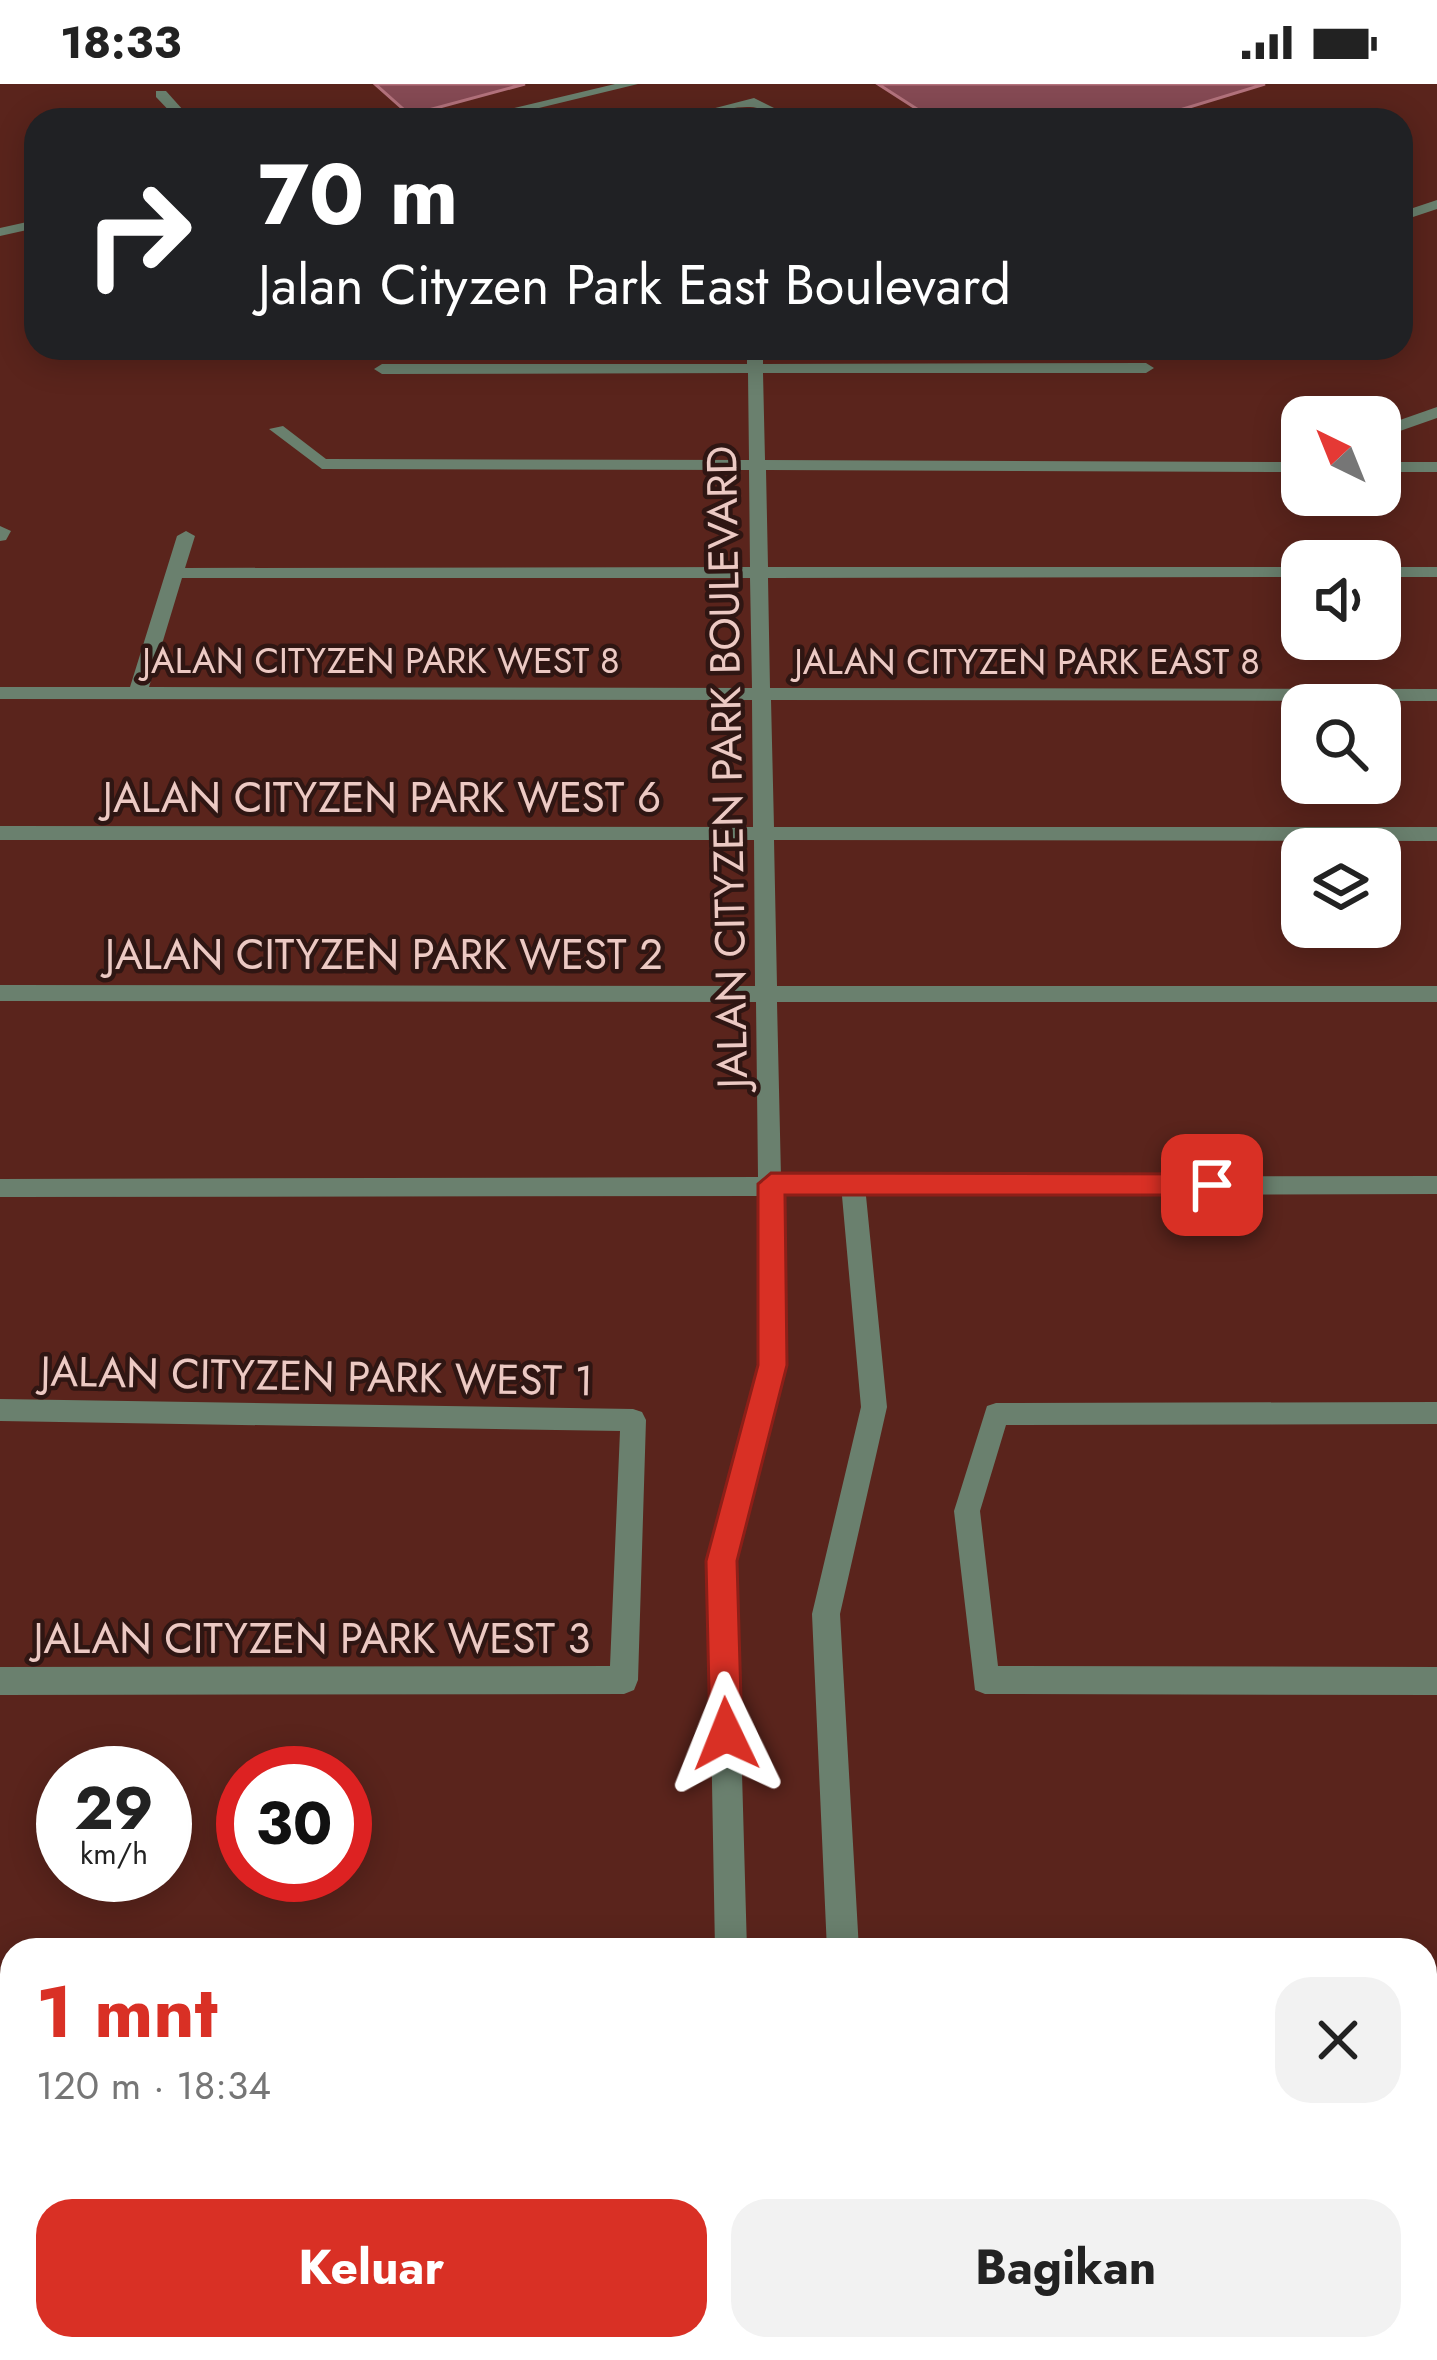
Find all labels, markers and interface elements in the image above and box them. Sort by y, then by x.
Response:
text: 18:33 [60,10,182,75]
text: 70 m [258,134,458,256]
icon: right [60,156,216,312]
text: Jalan Cityzen Park East Boulevard [258,246,1011,324]
north arrow [1281,396,1401,516]
map controls [1281,396,1401,948]
street label: JALAN CITYZEN PARK BOULEVARD [691,445,763,1094]
button: sound [1281,540,1401,660]
street label: JALAN CITYZEN PARK WEST 8 [138,634,620,686]
street label: JALAN CITYZEN PARK EAST 8 [790,635,1260,687]
button: search [1281,684,1401,804]
street label: JALAN CITYZEN PARK WEST 6 [98,767,661,828]
button: layers [1281,828,1401,948]
street label: JALAN CITYZEN PARK WEST 2 [100,924,663,985]
pin [1161,1134,1263,1236]
icon: arrive [1179,1152,1245,1218]
street label: JALAN CITYZEN PARK WEST 1 [35,1341,594,1411]
street label: JALAN CITYZEN PARK WEST 3 [28,1608,591,1669]
position arrow [663,1671,789,1797]
speed limit sign: 30 [216,1746,372,1902]
text: 29 [74,1765,154,1852]
text: km/h [80,1832,148,1875]
text: 1 mnt [36,1960,218,2064]
button: close [1275,1977,1401,2103]
text: 120 m · 18:34 [36,2057,271,2114]
button: Keluar [36,2199,707,2337]
button: Bagikan [731,2199,1401,2337]

